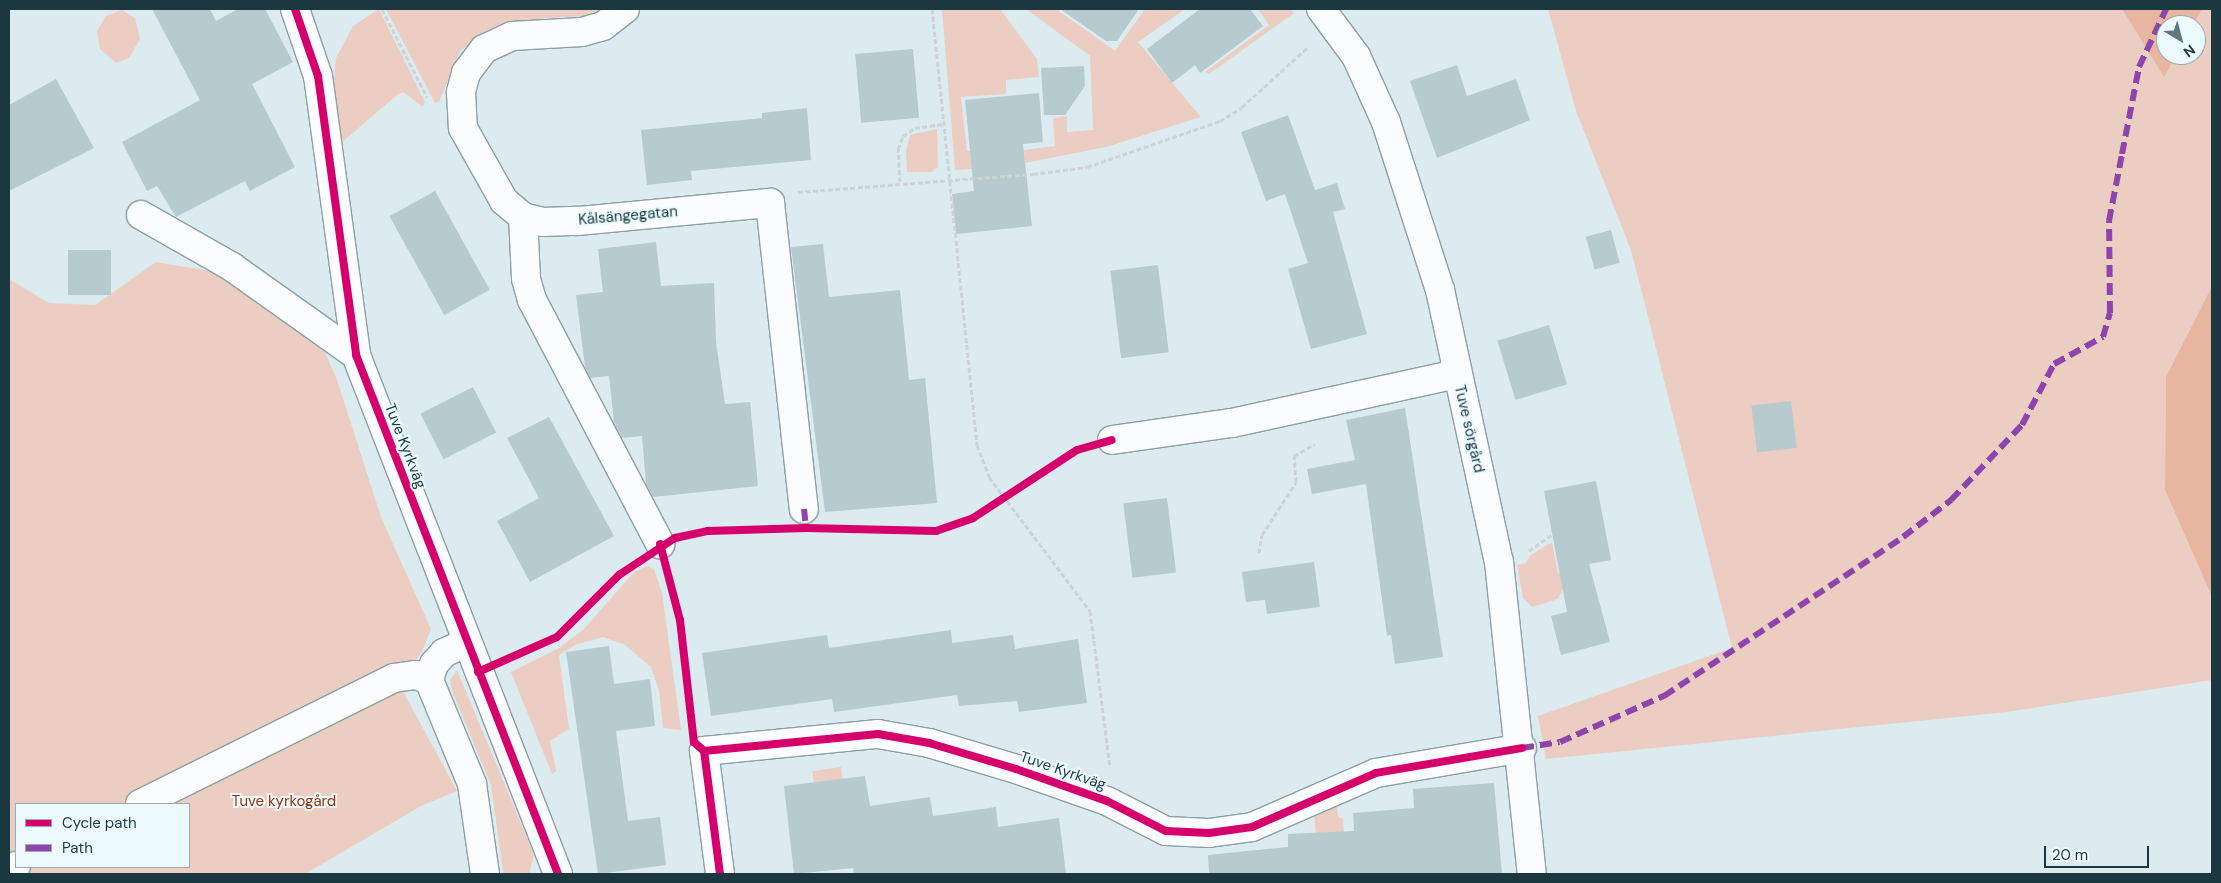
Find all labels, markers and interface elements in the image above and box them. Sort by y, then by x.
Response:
north arrow [2156,15,2206,65]
text: N [2180,41,2199,61]
street label: Kålsängegatan [578,203,678,229]
street label: Tuve sörgård [1450,383,1488,475]
street label: Tuve Kyrkväg [381,401,429,491]
street label: Tuve Kyrkväg [1018,748,1108,794]
park label: Tuve kyrkogård [232,793,336,811]
legend [15,803,190,868]
text: Cycle path [62,813,137,833]
scale bar [2046,836,2151,868]
text: Path [62,838,93,858]
text: 20 m [2052,845,2088,865]

